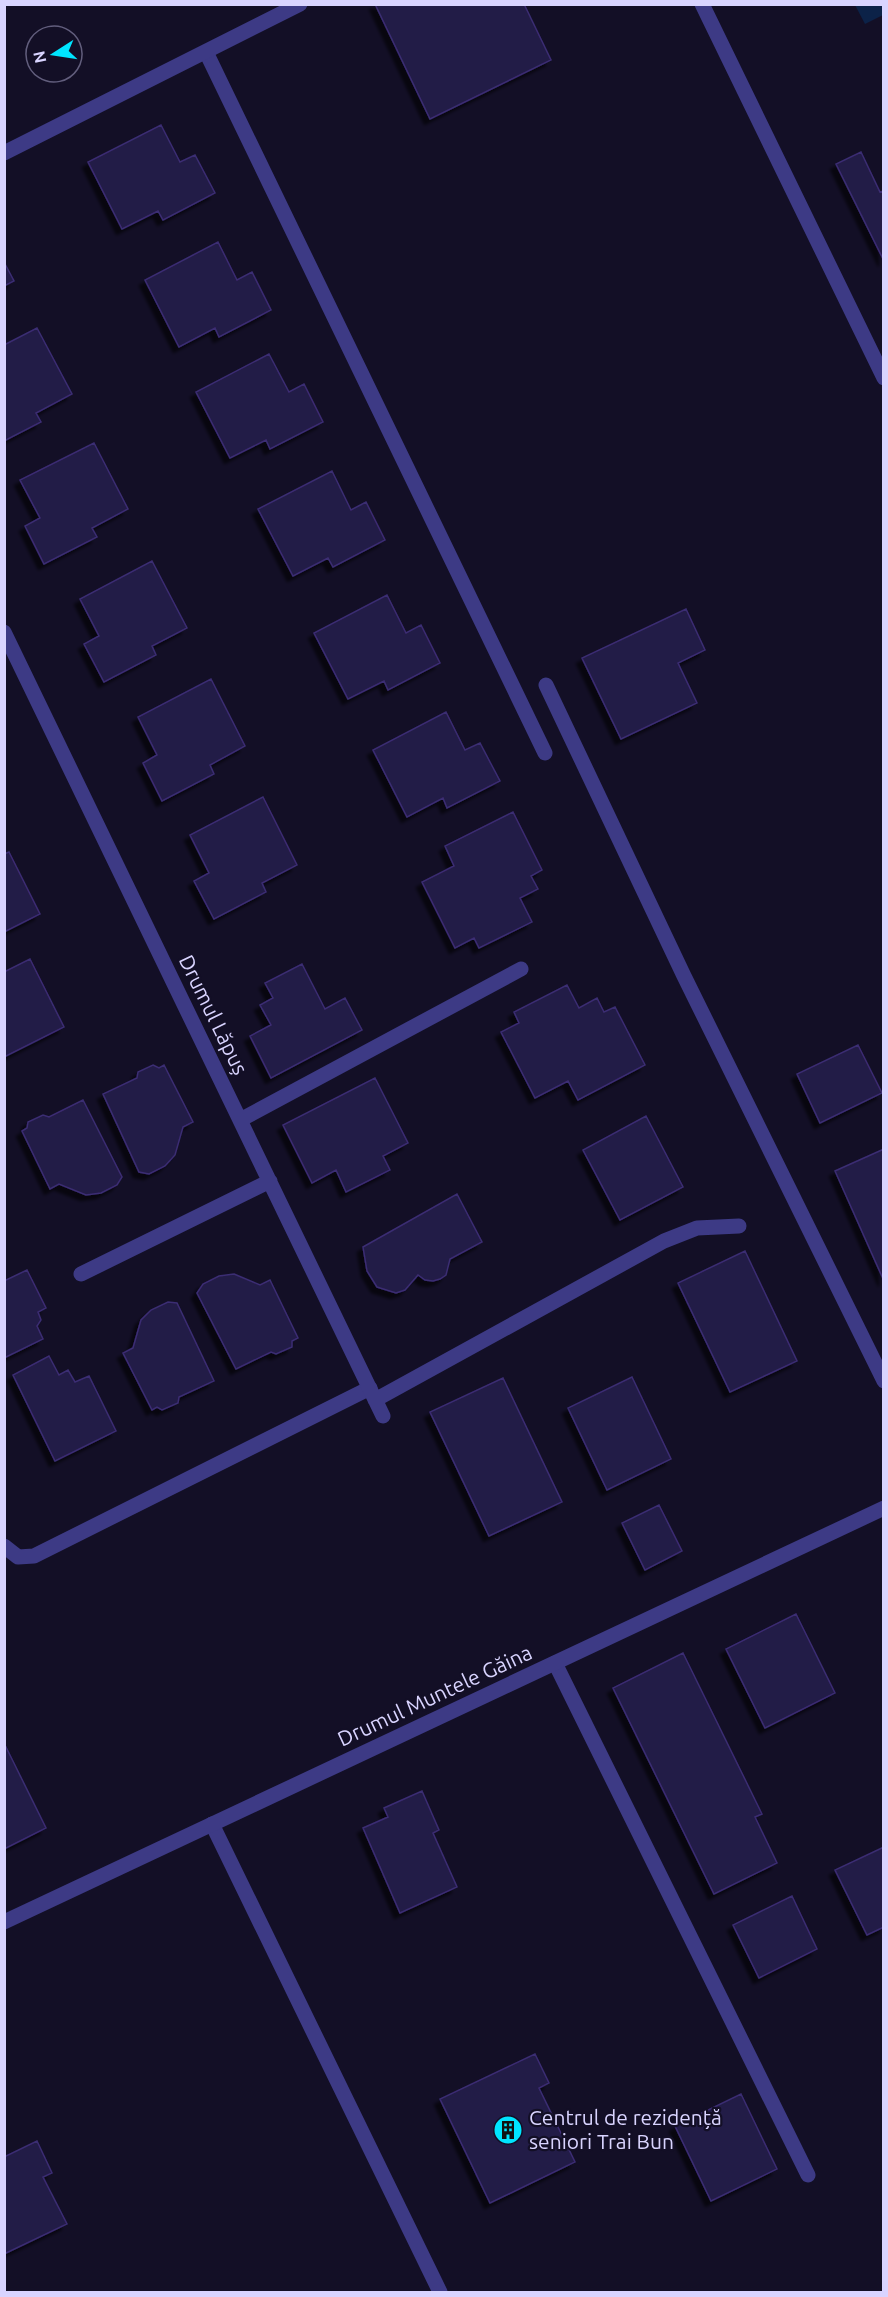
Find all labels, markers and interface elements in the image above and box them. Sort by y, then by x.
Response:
north arrow [24,24,84,84]
text: N [29,49,49,65]
street label: Drumul Lăpuș [175,951,253,1078]
street label: Drumul Muntele Găina [334,1639,536,1751]
place label: Centrul de rezidență seniori Trai Bun [529,2105,722,2153]
building icon: Centrul de rezidență seniori Trai Bun [492,2114,524,2146]

